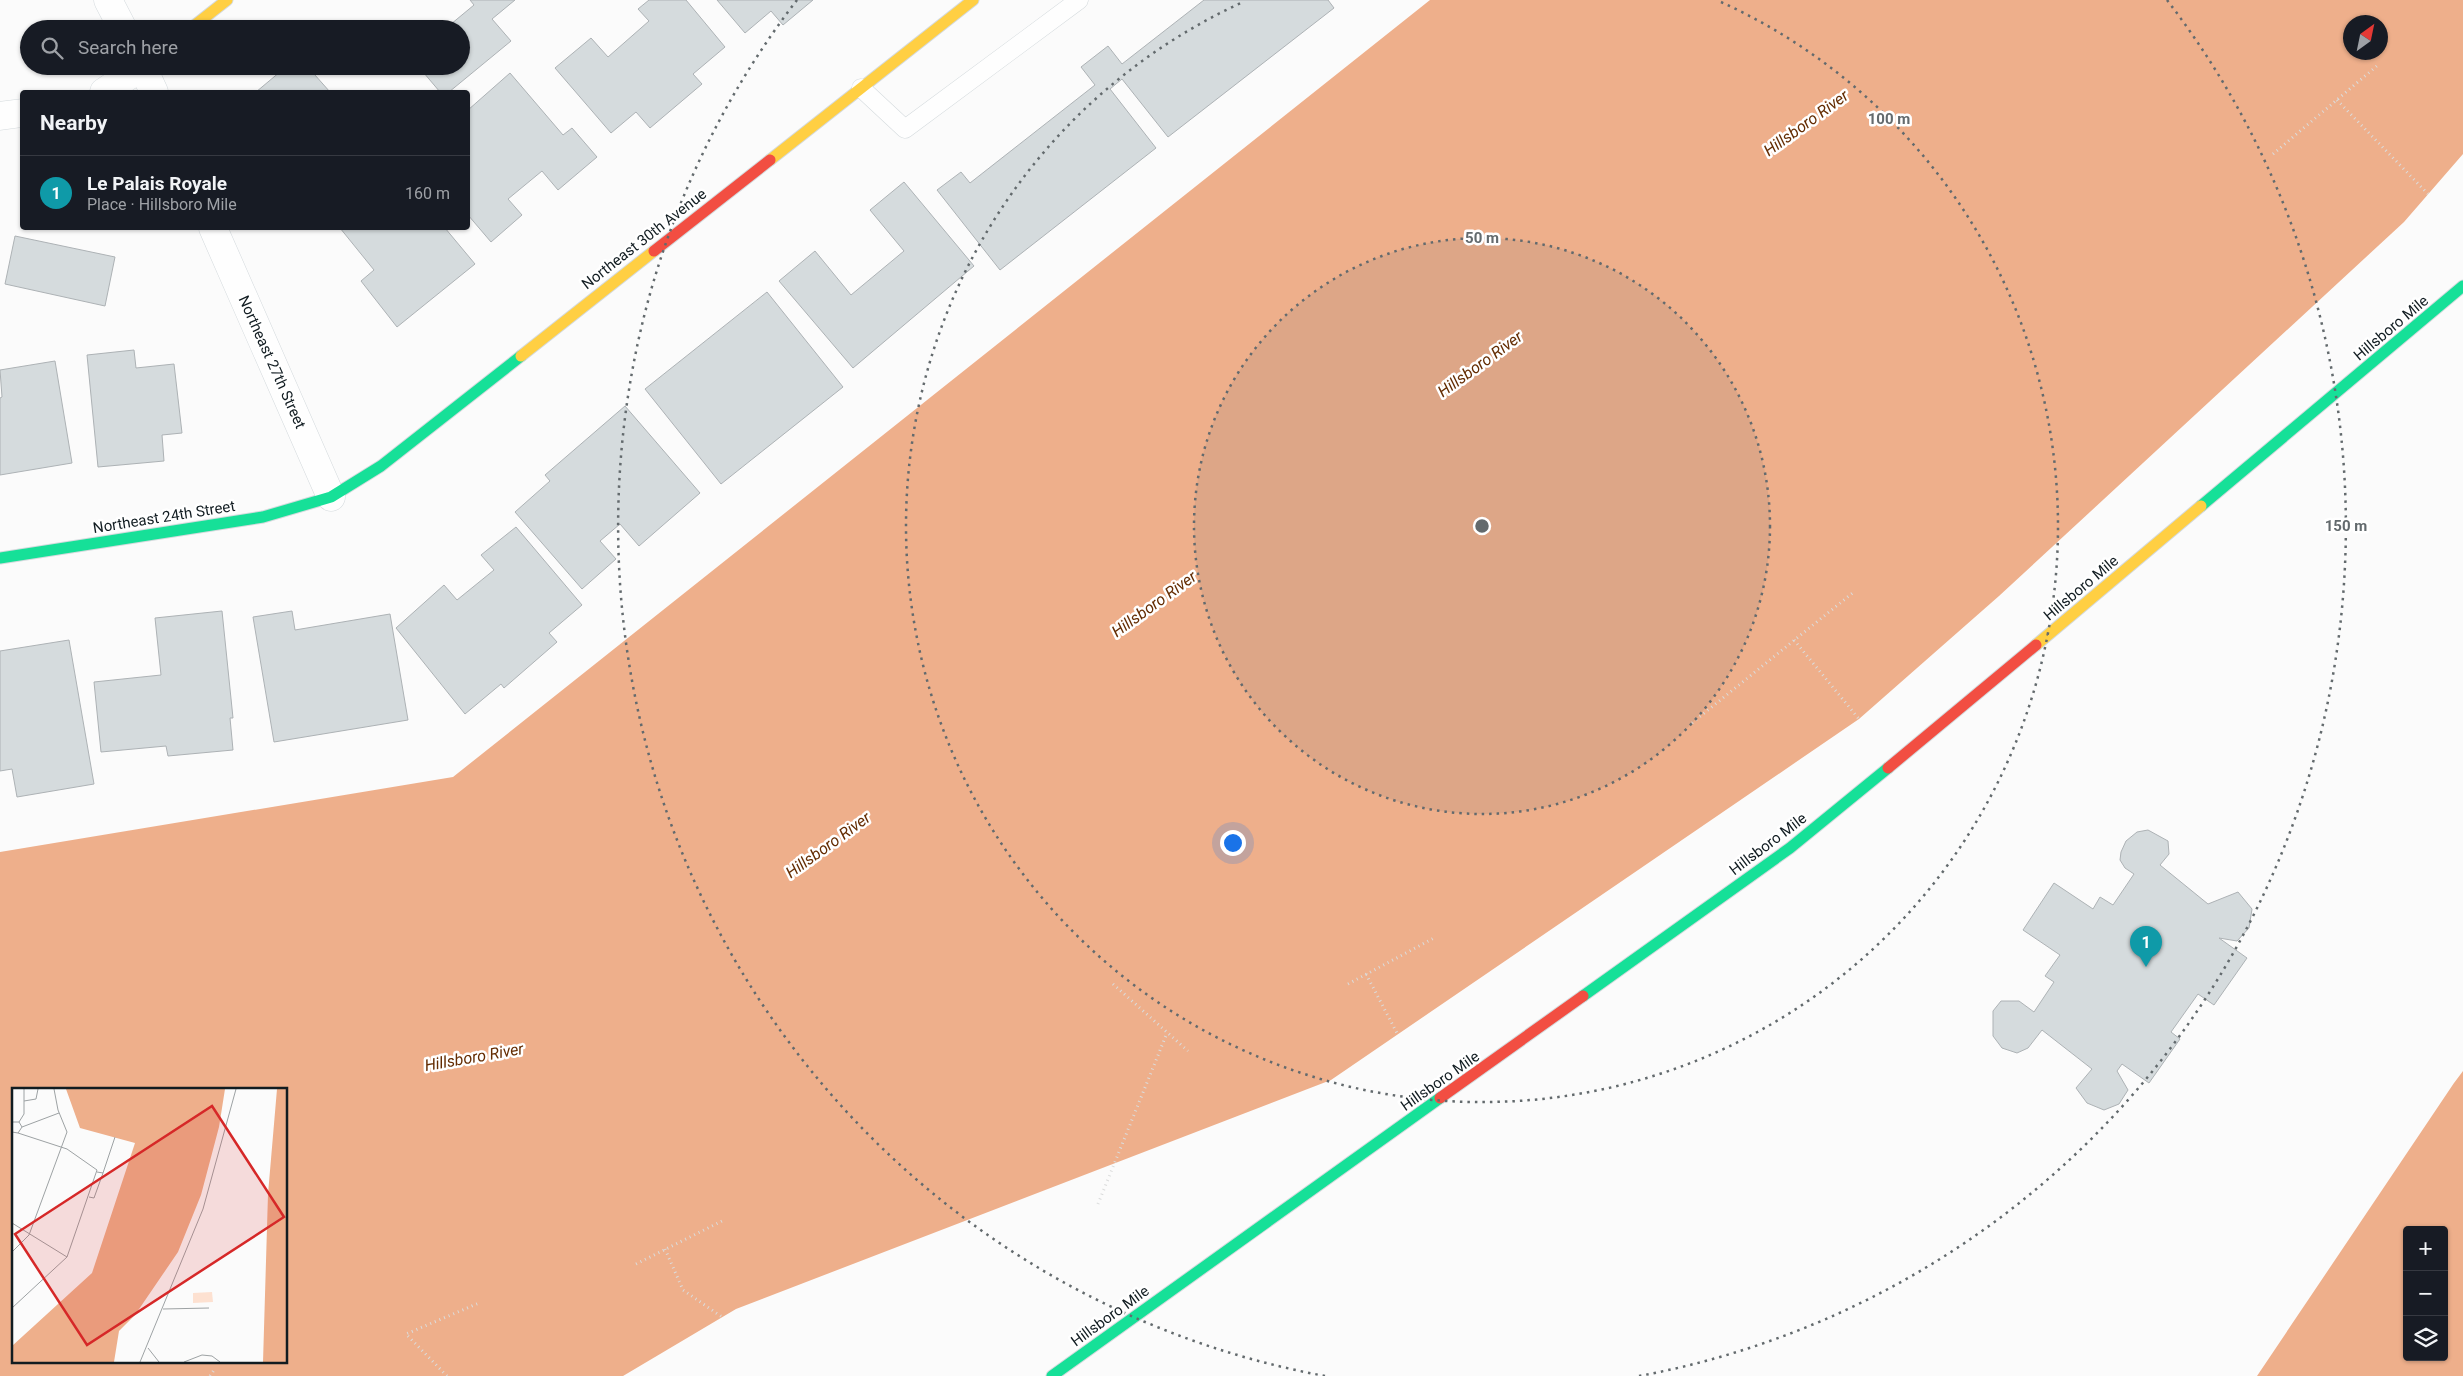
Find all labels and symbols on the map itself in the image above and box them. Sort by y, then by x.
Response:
north arrow [2343,15,2388,60]
water label: Hillsboro River [1760,85,1853,160]
text: 100 m [1868,110,1910,128]
street label: Northeast 30th Avenue [578,185,710,293]
text: 50 m [1465,229,1499,247]
street label: Hillsboro Mile [2350,292,2432,364]
street label: Northeast 27th Street [235,293,309,431]
water label: Hillsboro River [1434,326,1527,401]
street label: Northeast 24th Street [92,497,236,537]
centre of rings [1473,517,1491,535]
text: 150 m [2325,517,2367,535]
street label: Hillsboro Mile [2040,552,2122,624]
water label: Hillsboro River [1108,566,1201,641]
water label: Hillsboro River [782,807,875,882]
street label: Hillsboro Mile [1726,809,1810,879]
your location [1220,830,1246,856]
pin: 1 [2130,926,2162,967]
water label: Hillsboro River [423,1039,526,1075]
street label: Hillsboro Mile [1397,1047,1483,1115]
inset map [12,1088,288,1364]
street label: Hillsboro Mile [1068,1282,1153,1350]

